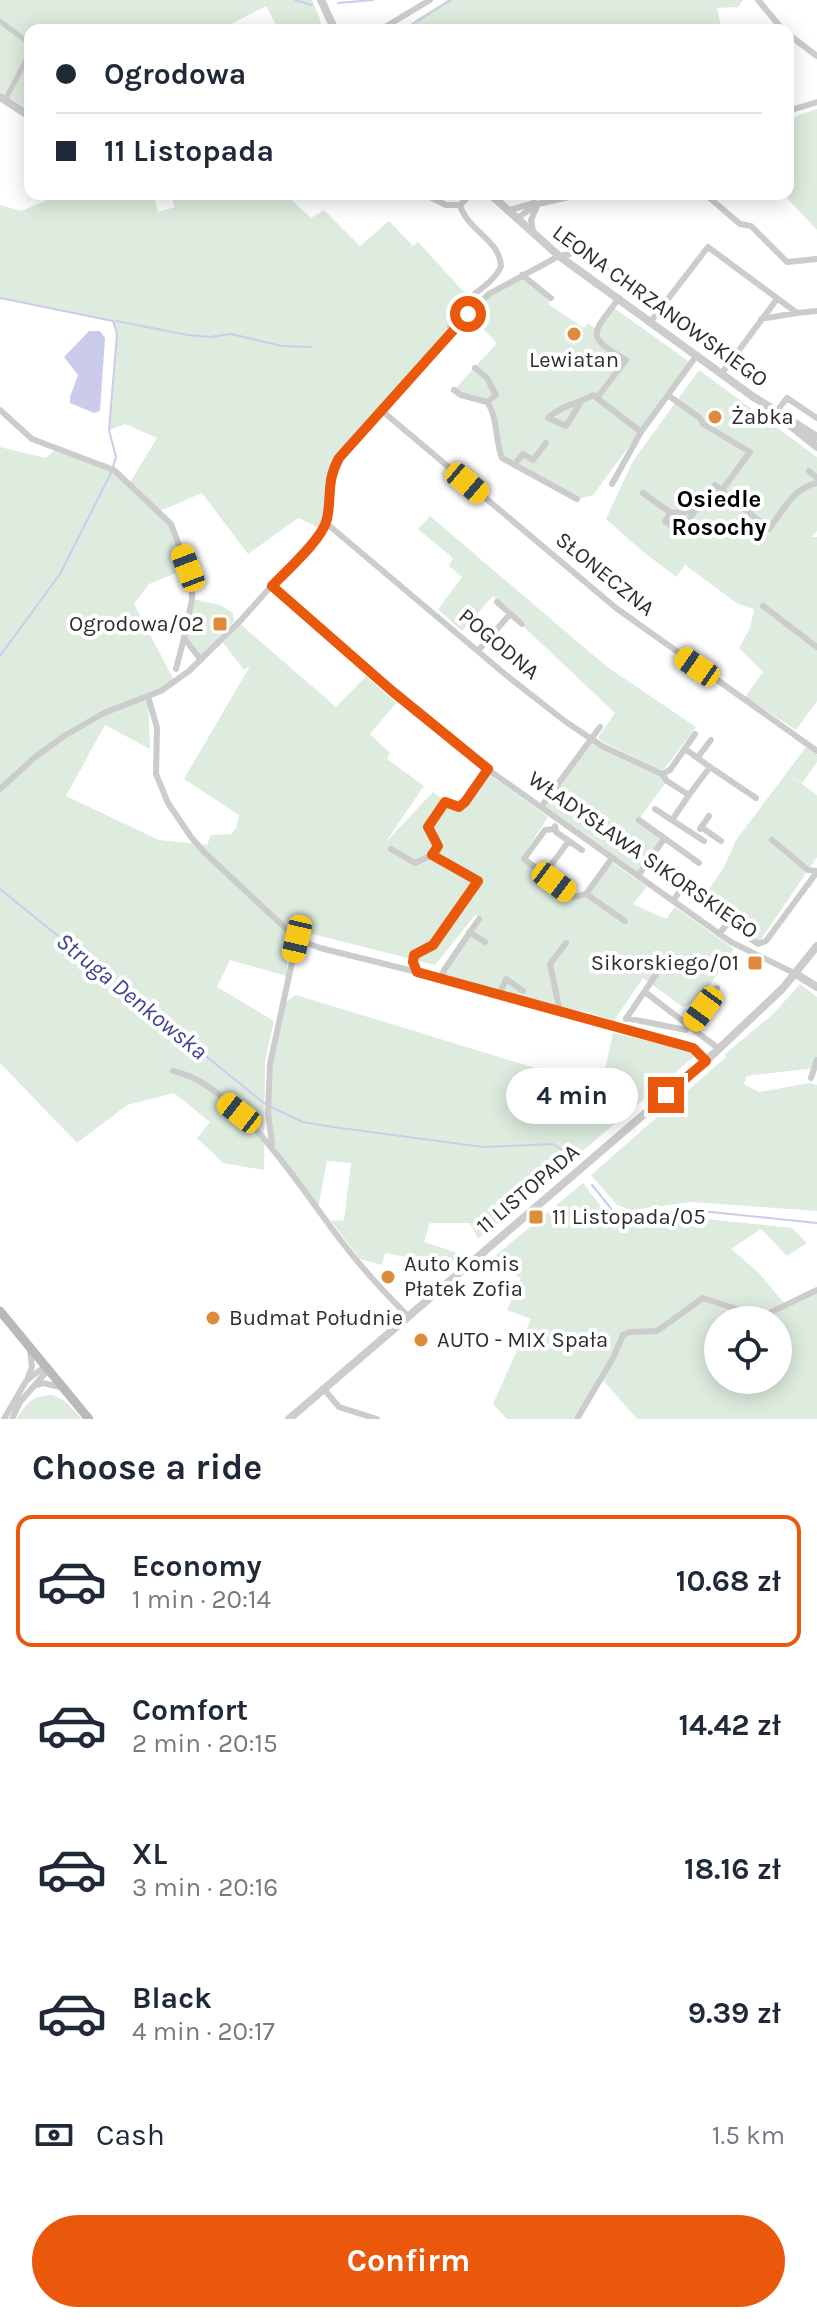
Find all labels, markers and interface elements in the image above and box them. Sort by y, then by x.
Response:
text: Ogrodowa [104,56,246,92]
text: 11 Listopada [104,133,274,169]
street label: LEONA CHRZANOWSKIEGO [547,219,773,393]
route start [450,296,486,332]
marker: Lewiatan [565,325,583,343]
place label: Lewiatan [529,347,619,373]
place label: Żabka [731,404,794,430]
marker: Żabka [706,408,724,426]
car [441,458,493,508]
district label: Osiedle Rosochy [671,485,767,541]
street label: SŁONECZNA [550,526,660,622]
car [168,541,208,595]
street label: POGODNA [454,603,545,685]
place label: Ogrodowa/02 [69,611,204,637]
marker: Ogrodowa/02 [211,615,229,633]
car [670,643,724,691]
street label: WŁADYSŁAWA SIKORSKIEGO [523,766,763,944]
car [528,858,580,906]
car [280,913,314,965]
water label: Struga Denkowska [51,927,213,1065]
place label: Sikorskiego/01 [591,950,739,976]
marker: Sikorskiego/01 [746,954,764,972]
car [679,983,727,1035]
callout: 4 min [506,1067,638,1123]
route end [648,1077,684,1113]
text: 4 min [536,1080,608,1111]
car [213,1089,265,1137]
street label: 11 LISTOPADA [471,1138,585,1239]
place label: 11 Listopada/05 [552,1204,706,1230]
marker: 11 Listopada/05 [527,1208,545,1226]
place label: Auto Komis Płatek Zofia [404,1251,523,1302]
marker: Auto Komis Płatek Zofia [379,1268,397,1286]
place label: Budmat Południe [229,1305,403,1331]
map controls [704,1306,792,1394]
button: locate [704,1306,792,1394]
marker: Budmat Południe [204,1309,222,1327]
place label: AUTO - MIX Spała [437,1327,608,1353]
marker: AUTO - MIX Spała [412,1331,430,1349]
text: Choose a ride [32,1446,262,1488]
icon: car [36,1545,108,1617]
text: Economy [132,1548,262,1584]
text: 10.68 zł [676,1563,781,1599]
text: 1 min · 20:14 [132,1584,271,1615]
icon: car [36,1689,108,1761]
text: Comfort [132,1692,248,1728]
text: 14.42 zł [678,1707,781,1743]
text: 2 min · 20:15 [132,1728,278,1759]
icon: car [36,1833,108,1905]
text: XL [132,1836,167,1872]
text: 18.16 zł [684,1851,781,1887]
text: 3 min · 20:16 [132,1872,278,1903]
icon: car [36,1977,108,2049]
text: Black [132,1980,212,2016]
text: 9.39 zł [688,1995,781,2031]
text: 4 min · 20:17 [132,2016,275,2047]
icon: cash [32,2113,76,2157]
text: Cash [96,2117,165,2153]
text: 1.5 km [712,2120,785,2151]
button: Confirm [32,2215,785,2307]

